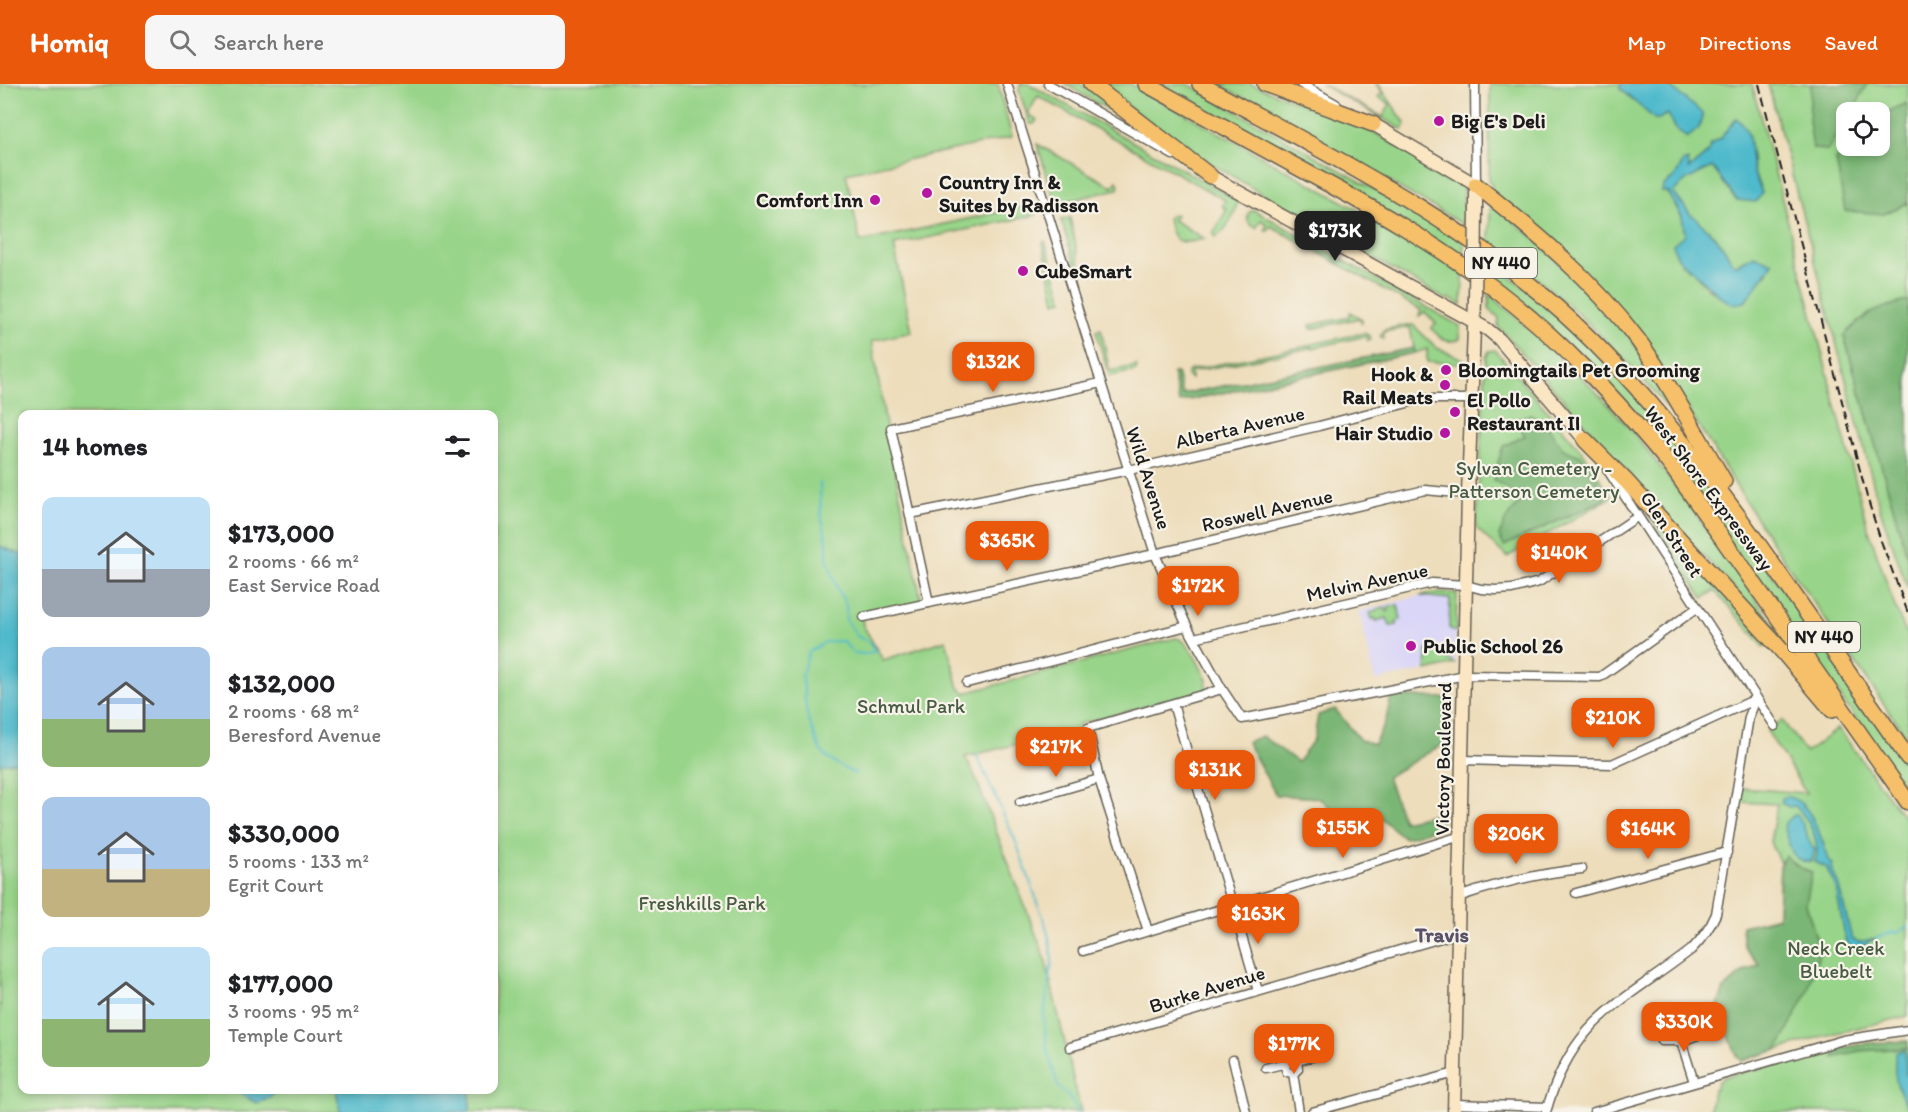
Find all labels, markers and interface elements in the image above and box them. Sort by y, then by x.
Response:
search box [145,15,565,69]
text: Homiq [30,25,109,59]
icon: search [166,26,199,59]
text: Search here [214,29,324,56]
text: Map [1628,30,1666,55]
text: Directions [1699,30,1791,55]
text: Saved [1824,30,1878,55]
map controls [1836,102,1890,156]
button: locate [1836,102,1890,156]
place label: Big E's Deli [1451,109,1546,134]
marker: Big E's Deli [1432,114,1446,128]
place label: Country Inn & Suites by Radisson [939,170,1099,218]
marker: Country Inn & Suites by Radisson [920,186,934,200]
place label: Comfort Inn [756,188,864,212]
marker: Comfort Inn [868,193,882,207]
pin: $173K [1293,211,1377,262]
text: $173K [1308,218,1362,242]
road number: NY 440 [1465,248,1537,278]
place label: CubeSmart [1035,259,1132,283]
marker: CubeSmart [1016,264,1030,278]
pin: $132K [951,342,1035,393]
text: $132K [966,349,1020,373]
place label: Bloomingtails Pet Grooming [1458,358,1701,383]
place label: Hook & Rail Meats [1343,362,1433,409]
marker: Bloomingtails Pet Grooming [1439,363,1453,377]
marker: Hook & Rail Meats [1438,378,1452,392]
place label: El Pollo Restaurant II [1467,388,1580,435]
street label: Alberta Avenue [1173,400,1307,454]
street label: West Shore Expressway [1639,401,1779,576]
marker: El Pollo Restaurant II [1448,405,1462,419]
place label: Hair Studio [1335,421,1433,445]
street label: Wild Avenue [1121,424,1177,532]
marker: Hair Studio [1438,426,1452,440]
text: 14 homes [42,430,148,462]
icon: filters [441,430,474,463]
park label: Sylvan Cemetery - Patterson Cemetery [1449,456,1620,503]
street label: Roswell Avenue [1199,483,1335,537]
street label: Glen Street [1635,487,1709,582]
text: $173,000 [228,517,335,549]
icon: home [90,521,162,593]
pin: $365K [965,521,1049,572]
text: $365K [980,528,1034,552]
pin: $140K [1517,533,1601,584]
text: $140K [1531,540,1587,564]
text: 2 rooms · 66 m² [228,549,359,573]
street label: Melvin Avenue [1304,557,1430,607]
pin: $172K [1156,566,1240,617]
text: East Service Road [228,573,380,597]
text: $172K [1172,573,1224,597]
road number: NY 440 [1788,622,1860,652]
place label: Public School 26 [1423,634,1563,658]
marker: Public School 26 [1404,639,1418,653]
text: $132,000 [228,667,335,699]
icon: home [90,671,162,743]
street label: Victory Boulevard [1430,682,1456,836]
park label: Schmul Park [857,694,966,718]
pin: $210K [1571,698,1655,749]
text: 2 rooms · 68 m² [228,699,359,723]
text: $210K [1585,705,1641,729]
text: Beresford Avenue [228,723,381,747]
pin: $217K [1014,727,1098,778]
text: $217K [1030,734,1082,758]
pin: $131K [1173,750,1257,801]
text: $131K [1189,757,1241,781]
pin: $155K [1301,808,1385,859]
pin: $164K [1606,809,1690,860]
pin: $206K [1474,814,1558,865]
text: $155K [1316,815,1370,839]
text: $164K [1621,816,1675,840]
text: $330,000 [228,817,340,849]
icon: home [90,821,162,893]
text: $206K [1488,821,1544,845]
text: 5 rooms · 133 m² [228,849,369,873]
text: Egrit Court [228,873,324,897]
park label: Freshkills Park [639,891,766,915]
pin: $163K [1216,894,1300,945]
text: $163K [1231,901,1285,925]
district label: Travis [1414,922,1469,947]
park label: Neck Creek Bluebelt [1787,936,1885,983]
street label: Burke Avenue [1146,960,1268,1018]
text: $177,000 [228,967,333,999]
icon: home [90,971,162,1043]
text: 3 rooms · 95 m² [228,999,359,1023]
pin: $330K [1642,1002,1726,1053]
text: $330K [1655,1009,1713,1033]
text: Temple Court [228,1023,343,1047]
pin: $177K [1252,1024,1336,1075]
text: $177K [1268,1031,1320,1055]

